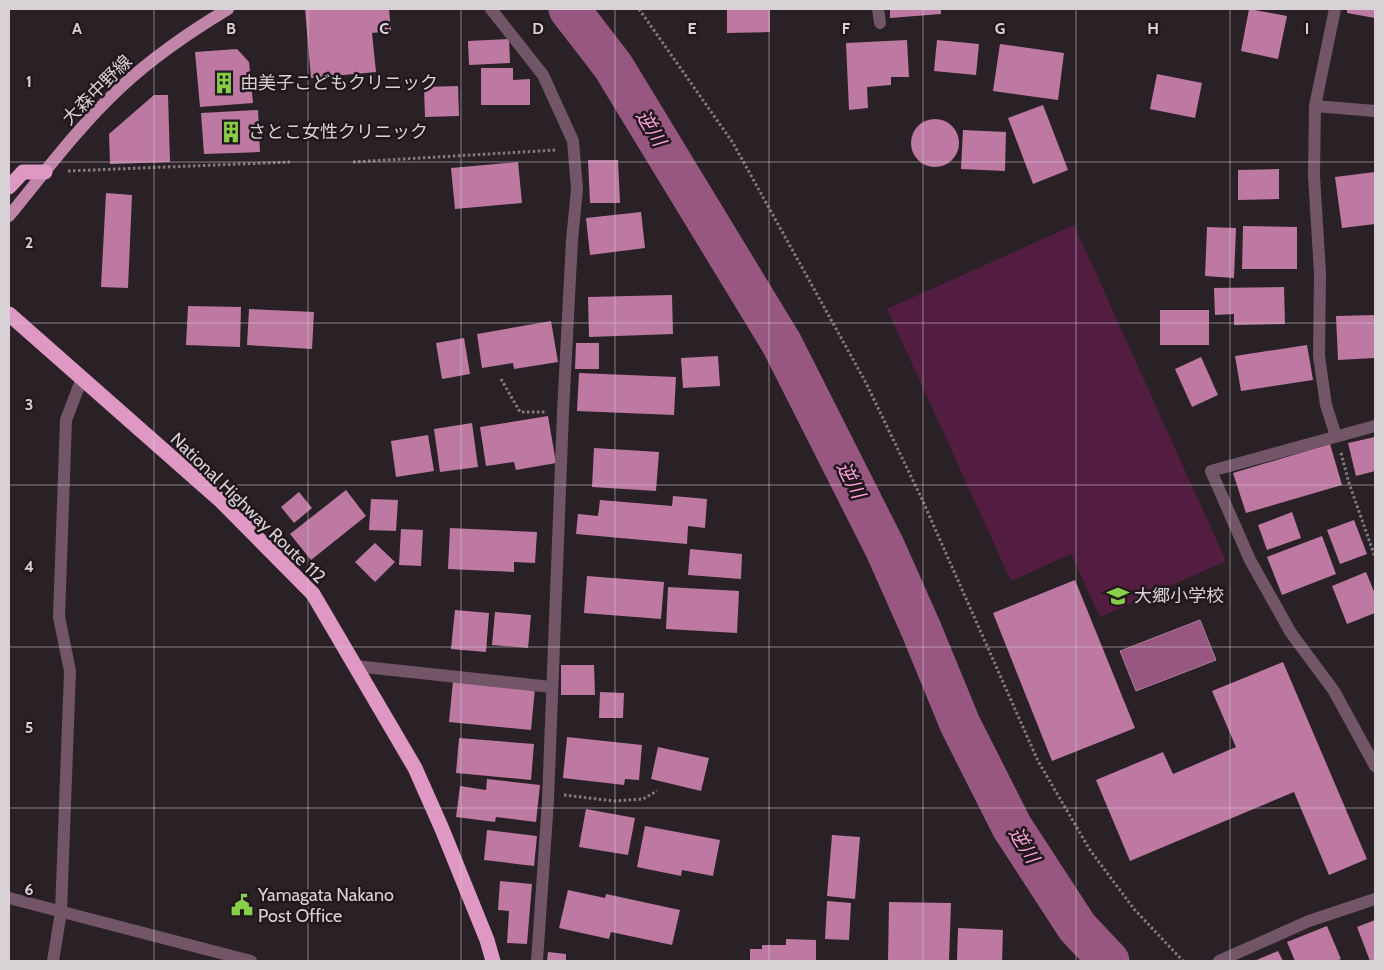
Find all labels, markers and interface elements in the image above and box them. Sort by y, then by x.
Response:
text: A [72,19,82,38]
text: B [226,19,236,38]
text: C [379,19,389,38]
text: D [532,19,544,38]
text: E [687,19,697,38]
text: F [842,19,851,38]
text: G [995,19,1005,38]
text: H [1147,19,1159,38]
text: I [1305,19,1309,38]
street label: 大森中野線 [57,50,137,130]
building icon: 由美子こどもクリニック [211,70,237,96]
text: 1 [26,72,32,91]
place label: 由美子こどもクリニック [240,72,438,94]
water label: 逆川 [631,106,672,152]
building icon: さとこ女性クリニック [218,119,244,145]
place label: さとこ女性クリニック [248,121,428,143]
text: 2 [25,233,33,252]
text: 3 [25,395,33,414]
street label: National Highway Route 112 [166,428,330,588]
water label: 逆川 [832,458,871,504]
text: 4 [24,557,34,576]
school or university icon: 大郷小学校 [1105,583,1131,609]
place label: 大郷小学校 [1134,585,1224,607]
text: 5 [25,718,33,737]
water label: 逆川 [1004,823,1045,869]
text: 6 [25,880,34,899]
place label: Yamagata Nakano Post Office [257,884,394,927]
public building icon: Yamagata Nakano Post Office [229,892,255,918]

